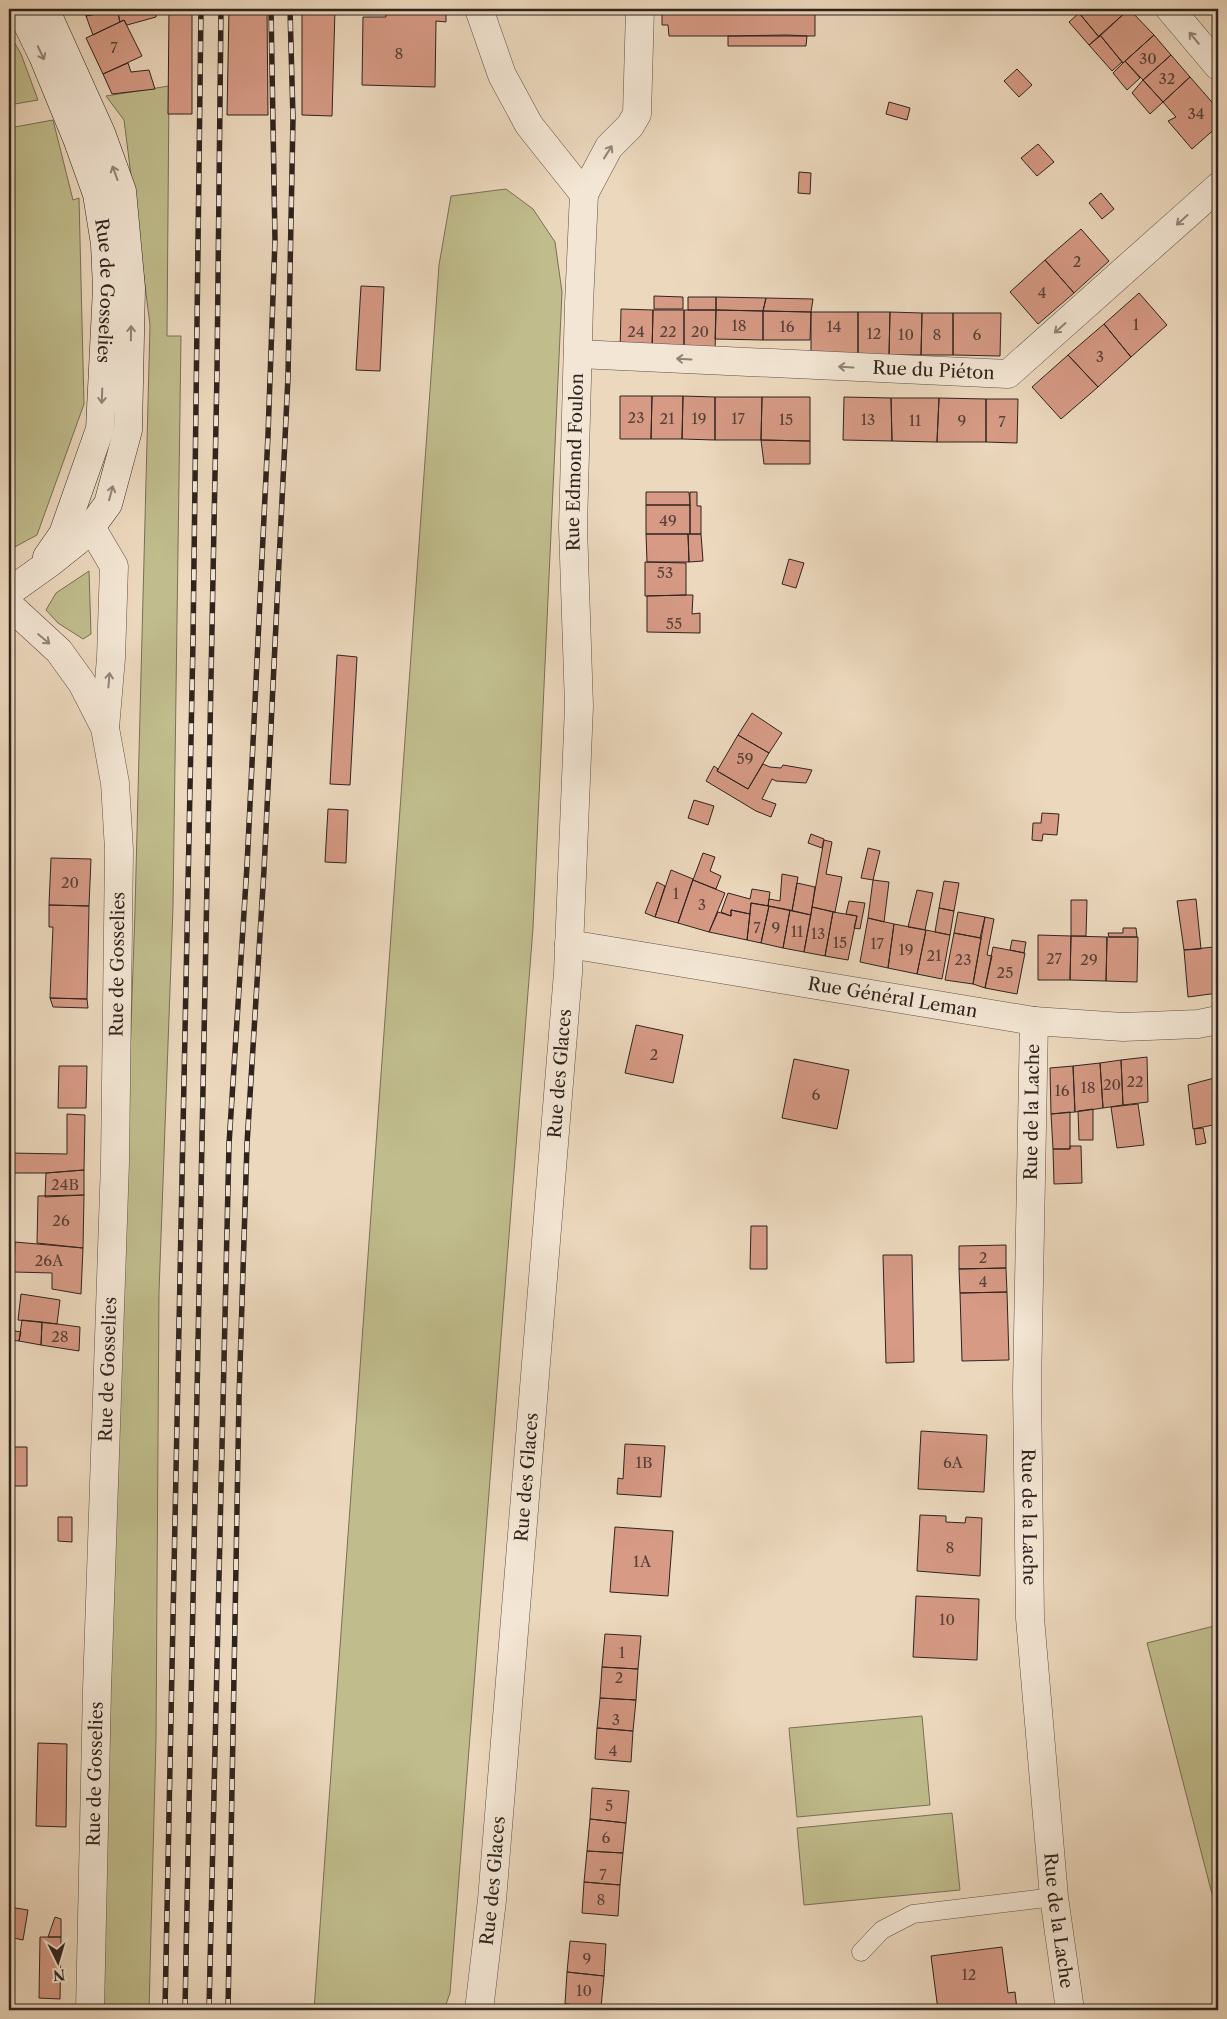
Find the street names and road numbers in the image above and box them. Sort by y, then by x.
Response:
street label: Rue de Gosselies [90,217,118,364]
street label: Rue du Piéton [872,357,995,384]
street label: Rue Edmond Foulon [562,373,588,552]
street label: Rue de Gosselies [106,892,129,1037]
street label: Rue Général Leman [806,973,979,1022]
street label: Rue des Glaces [543,1008,576,1139]
street label: Rue de la Lache [1020,1044,1044,1180]
street label: Rue de Gosselies [94,1296,121,1442]
street label: Rue des Glaces [510,1412,543,1543]
street label: Rue de la Lache [1017,1448,1041,1585]
street label: Rue de Gosselies [83,1701,108,1847]
street label: Rue des Glaces [476,1815,510,1947]
street label: Rue de la Lache [1039,1852,1078,1990]

